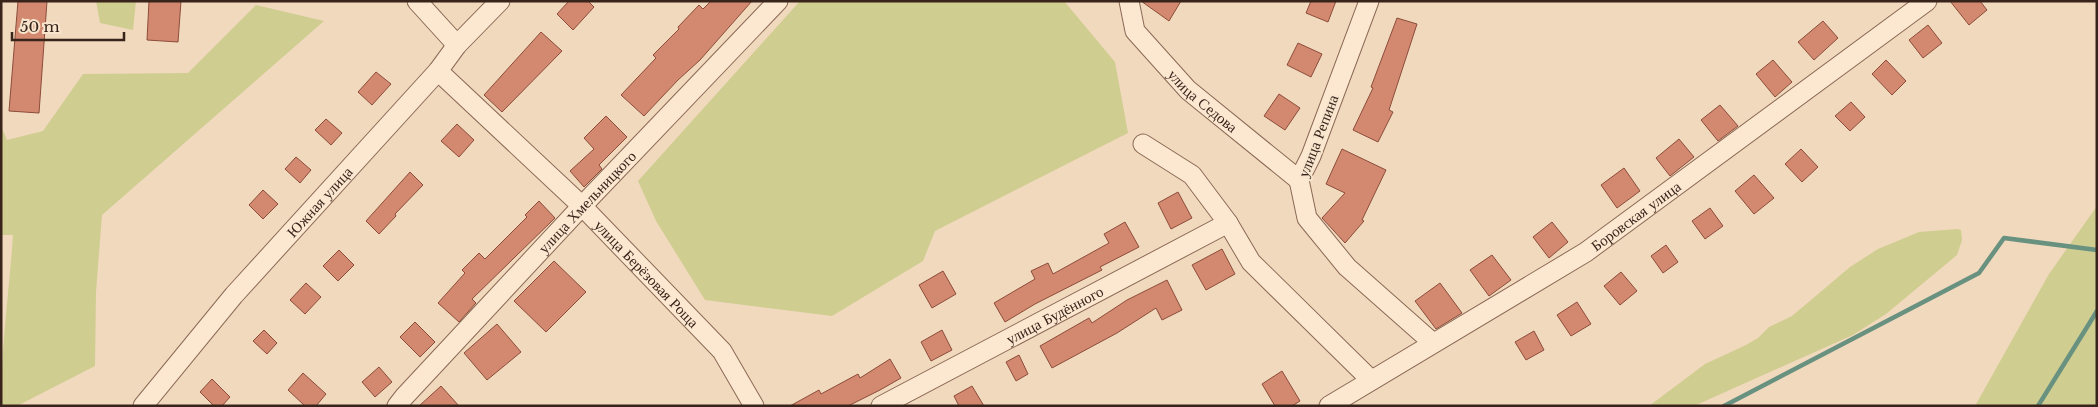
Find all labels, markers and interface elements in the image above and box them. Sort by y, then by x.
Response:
scale bar [12,10,125,42]
text: 50 m [20,17,60,36]
street label: улица Седова [1164,65,1242,136]
street label: улица Репина [1294,92,1343,180]
street label: улица Хмельницкого [534,146,640,257]
street label: Южная улица [282,162,356,241]
street label: Боровская улица [1587,176,1684,255]
street label: улица Берёзовая Роща [591,215,704,332]
street label: улица Будённого [1002,281,1106,348]

